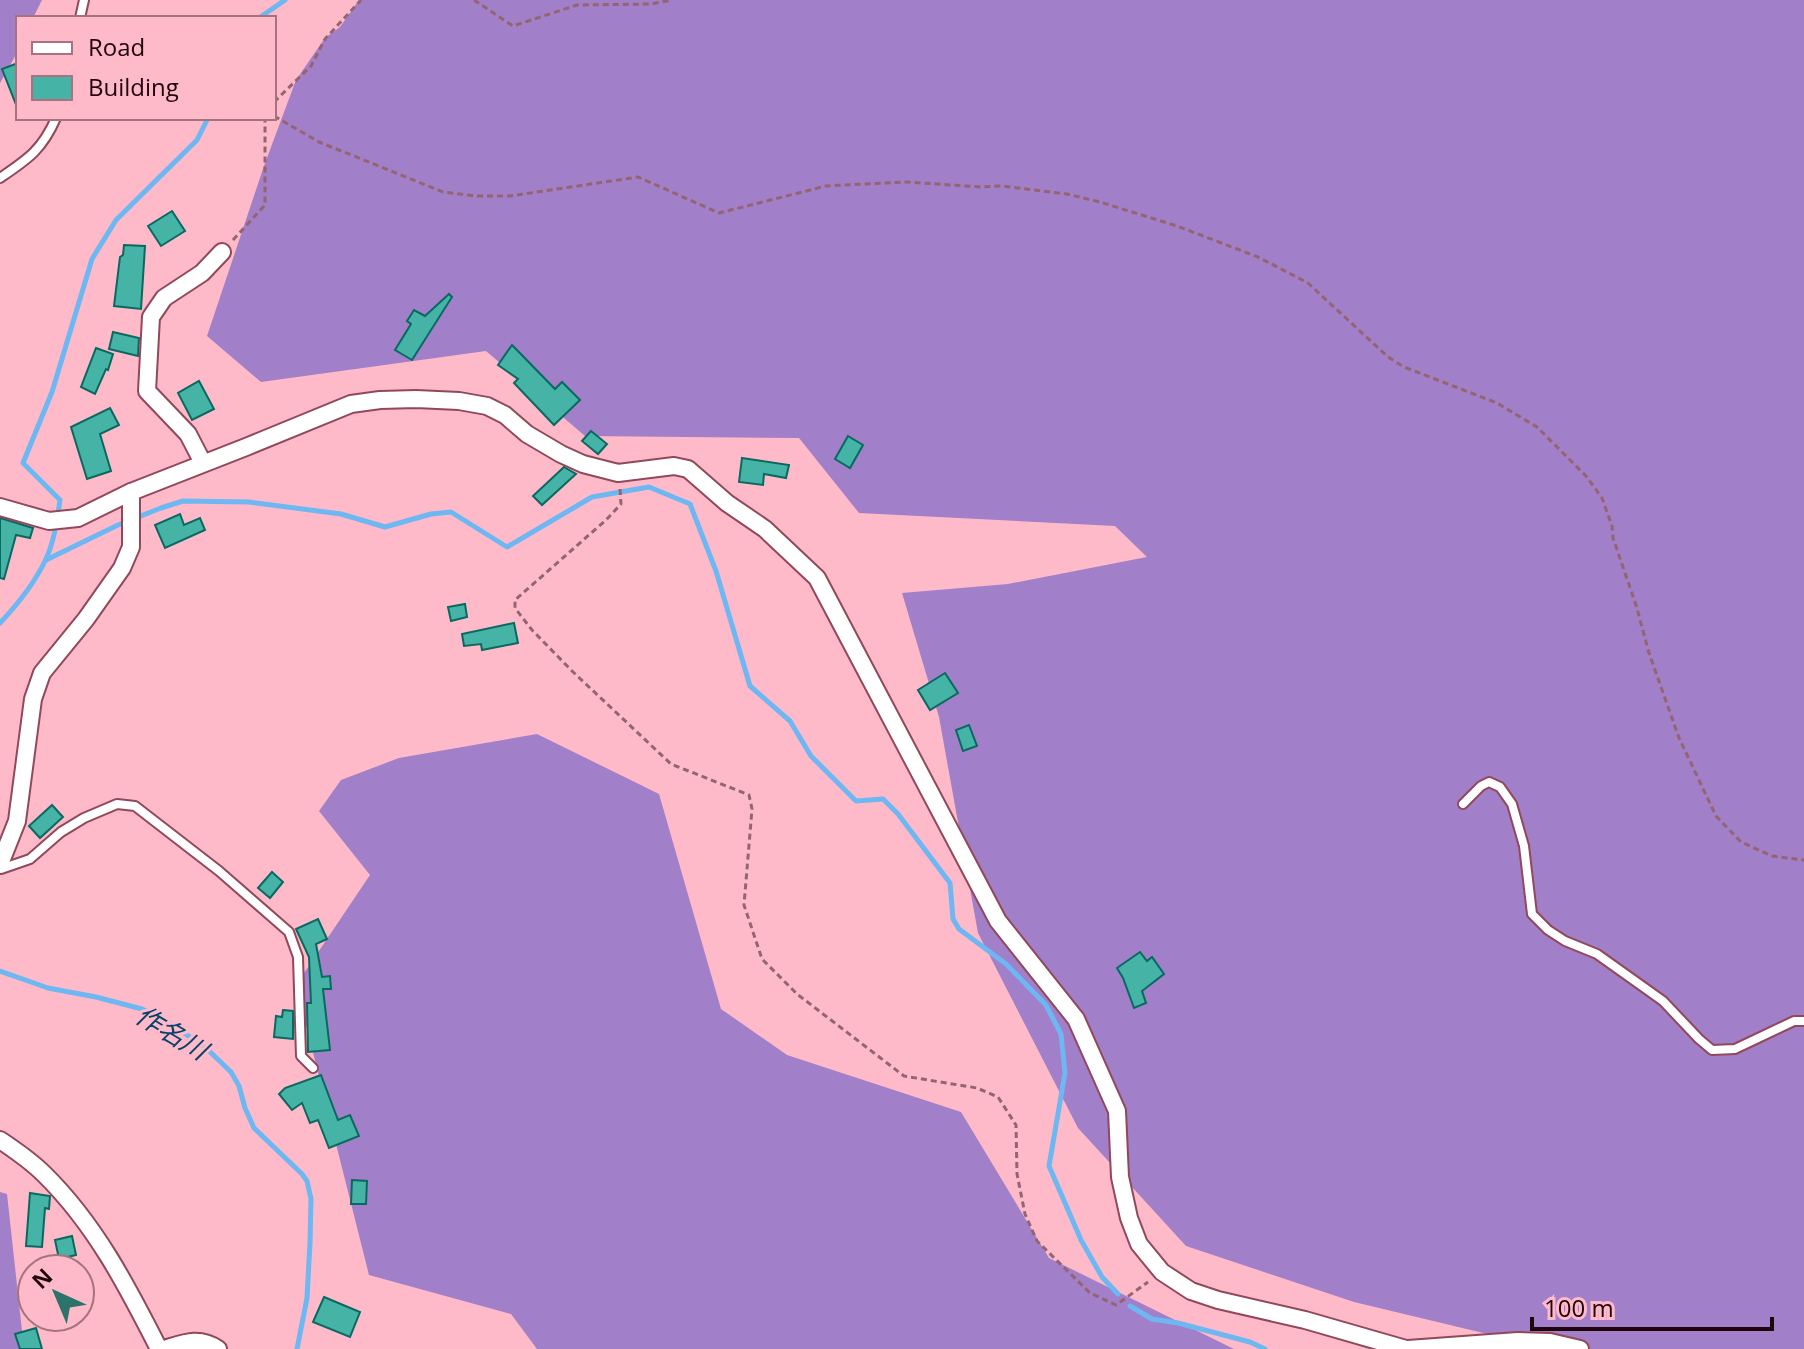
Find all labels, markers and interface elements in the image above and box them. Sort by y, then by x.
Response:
legend [16,16,276,120]
text: Road [88,30,145,63]
text: Building [88,70,179,103]
water label: 作名川 [129,996,217,1069]
north arrow [16,1253,96,1333]
text: N [25,1261,58,1295]
scale bar [1532,1281,1772,1331]
text: 100 m [1544,1291,1614,1324]

